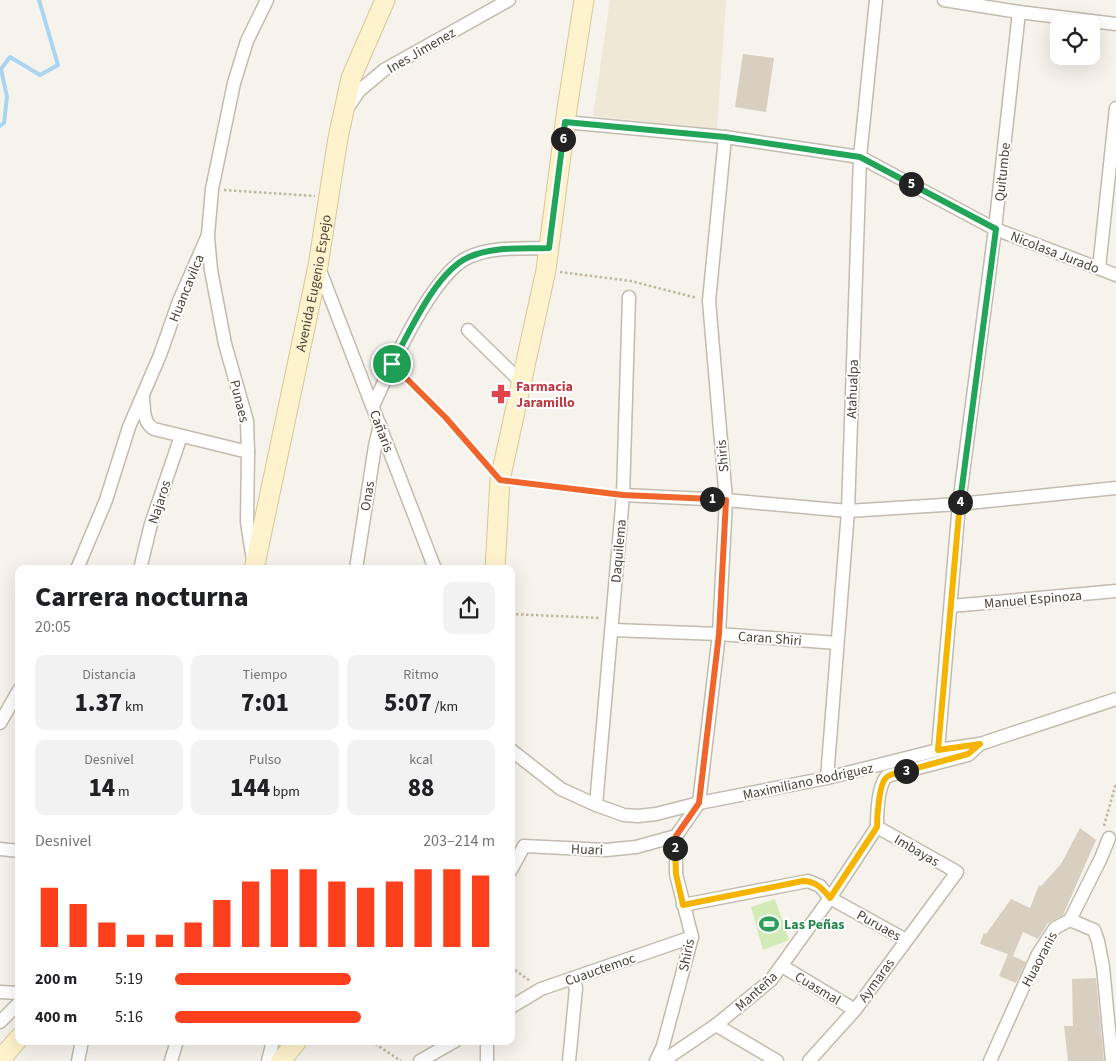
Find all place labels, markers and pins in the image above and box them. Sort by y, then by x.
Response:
pin: 6 [550,126,576,152]
pin: 5 [898,172,924,196]
pin [371,343,413,385]
place label: Farmacia Jaramillo [516,377,575,413]
pharmacy icon: Farmacia Jaramillo [490,383,512,405]
pin: 1 [700,486,724,512]
pin: 4 [948,490,972,514]
pin: 3 [894,758,918,784]
pin: 2 [662,836,688,860]
sports icon: Las Peñas [758,913,780,935]
place label: Las Peñas [784,915,845,935]

